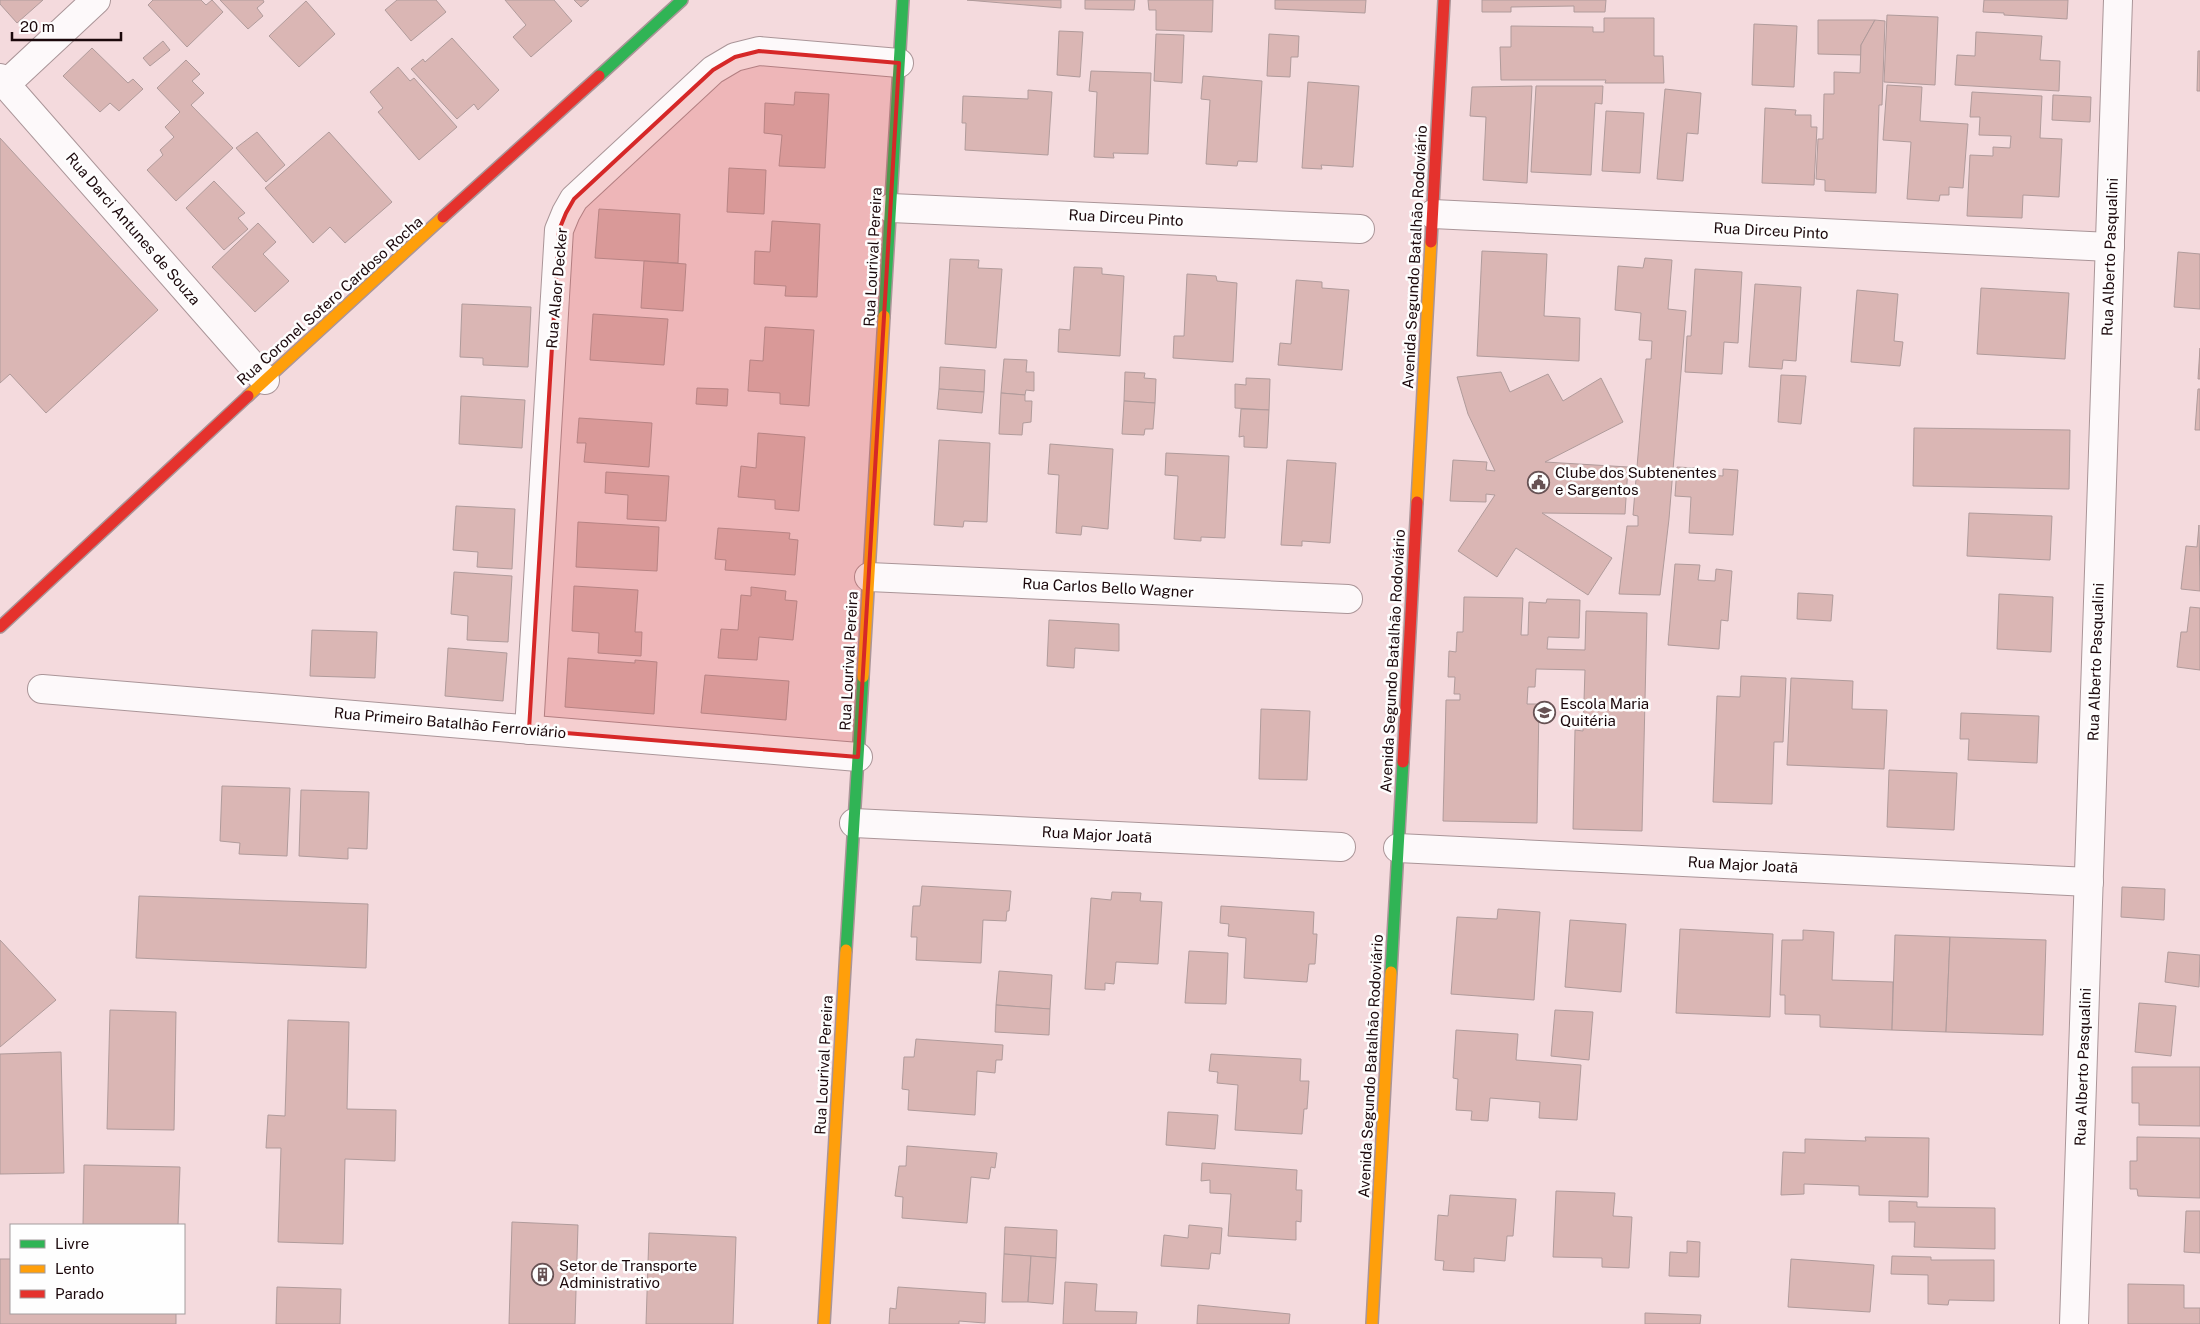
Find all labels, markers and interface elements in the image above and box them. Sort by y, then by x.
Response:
scale bar [12,10,121,42]
text: 20 m [20,18,55,35]
street label: Avenida Segundo Batalhão Rodoviário [1399,125,1430,389]
street label: Rua Darci Antunes de Souza [63,149,204,308]
street label: Rua Alberto Pasqualini [2098,178,2121,336]
street label: Rua Lourival Pereira [860,187,885,327]
street label: Rua Dirceu Pinto [1068,206,1184,229]
street label: Rua Coronel Sotero Cardoso Rocha [233,213,426,388]
street label: Rua Dirceu Pinto [1713,219,1829,242]
street label: Rua Alaor Decker [543,227,570,349]
place label: Clube dos Subtenentes e Sargentos [1555,464,1717,498]
public building icon: Clube dos Subtenentes e Sargentos [1527,470,1551,494]
street label: Avenida Segundo Batalhão Rodoviário [1377,529,1408,793]
street label: Rua Carlos Bello Wagner [1022,575,1194,600]
street label: Rua Alberto Pasqualini [2084,583,2107,741]
street label: Rua Lourival Pereira [836,591,861,731]
place label: Escola Maria Quitéria [1560,695,1649,729]
school or university icon: Escola Maria Quitéria [1532,701,1556,725]
street label: Rua Primeiro Batalhão Ferroviário [333,704,567,741]
street label: Rua Major Joatã [1041,823,1153,846]
street label: Rua Major Joatã [1687,853,1799,876]
street label: Avenida Segundo Batalhão Rodoviário [1355,934,1386,1198]
street label: Rua Alberto Pasqualini [2071,988,2094,1146]
street label: Rua Lourival Pereira [811,995,836,1135]
legend [10,1224,185,1314]
text: Livre [55,1235,89,1252]
place label: Setor de Transporte Administrativo [559,1257,697,1291]
text: Lento [55,1260,94,1277]
building icon: Setor de Transporte Administrativo [531,1263,555,1287]
text: Parado [55,1285,104,1302]

